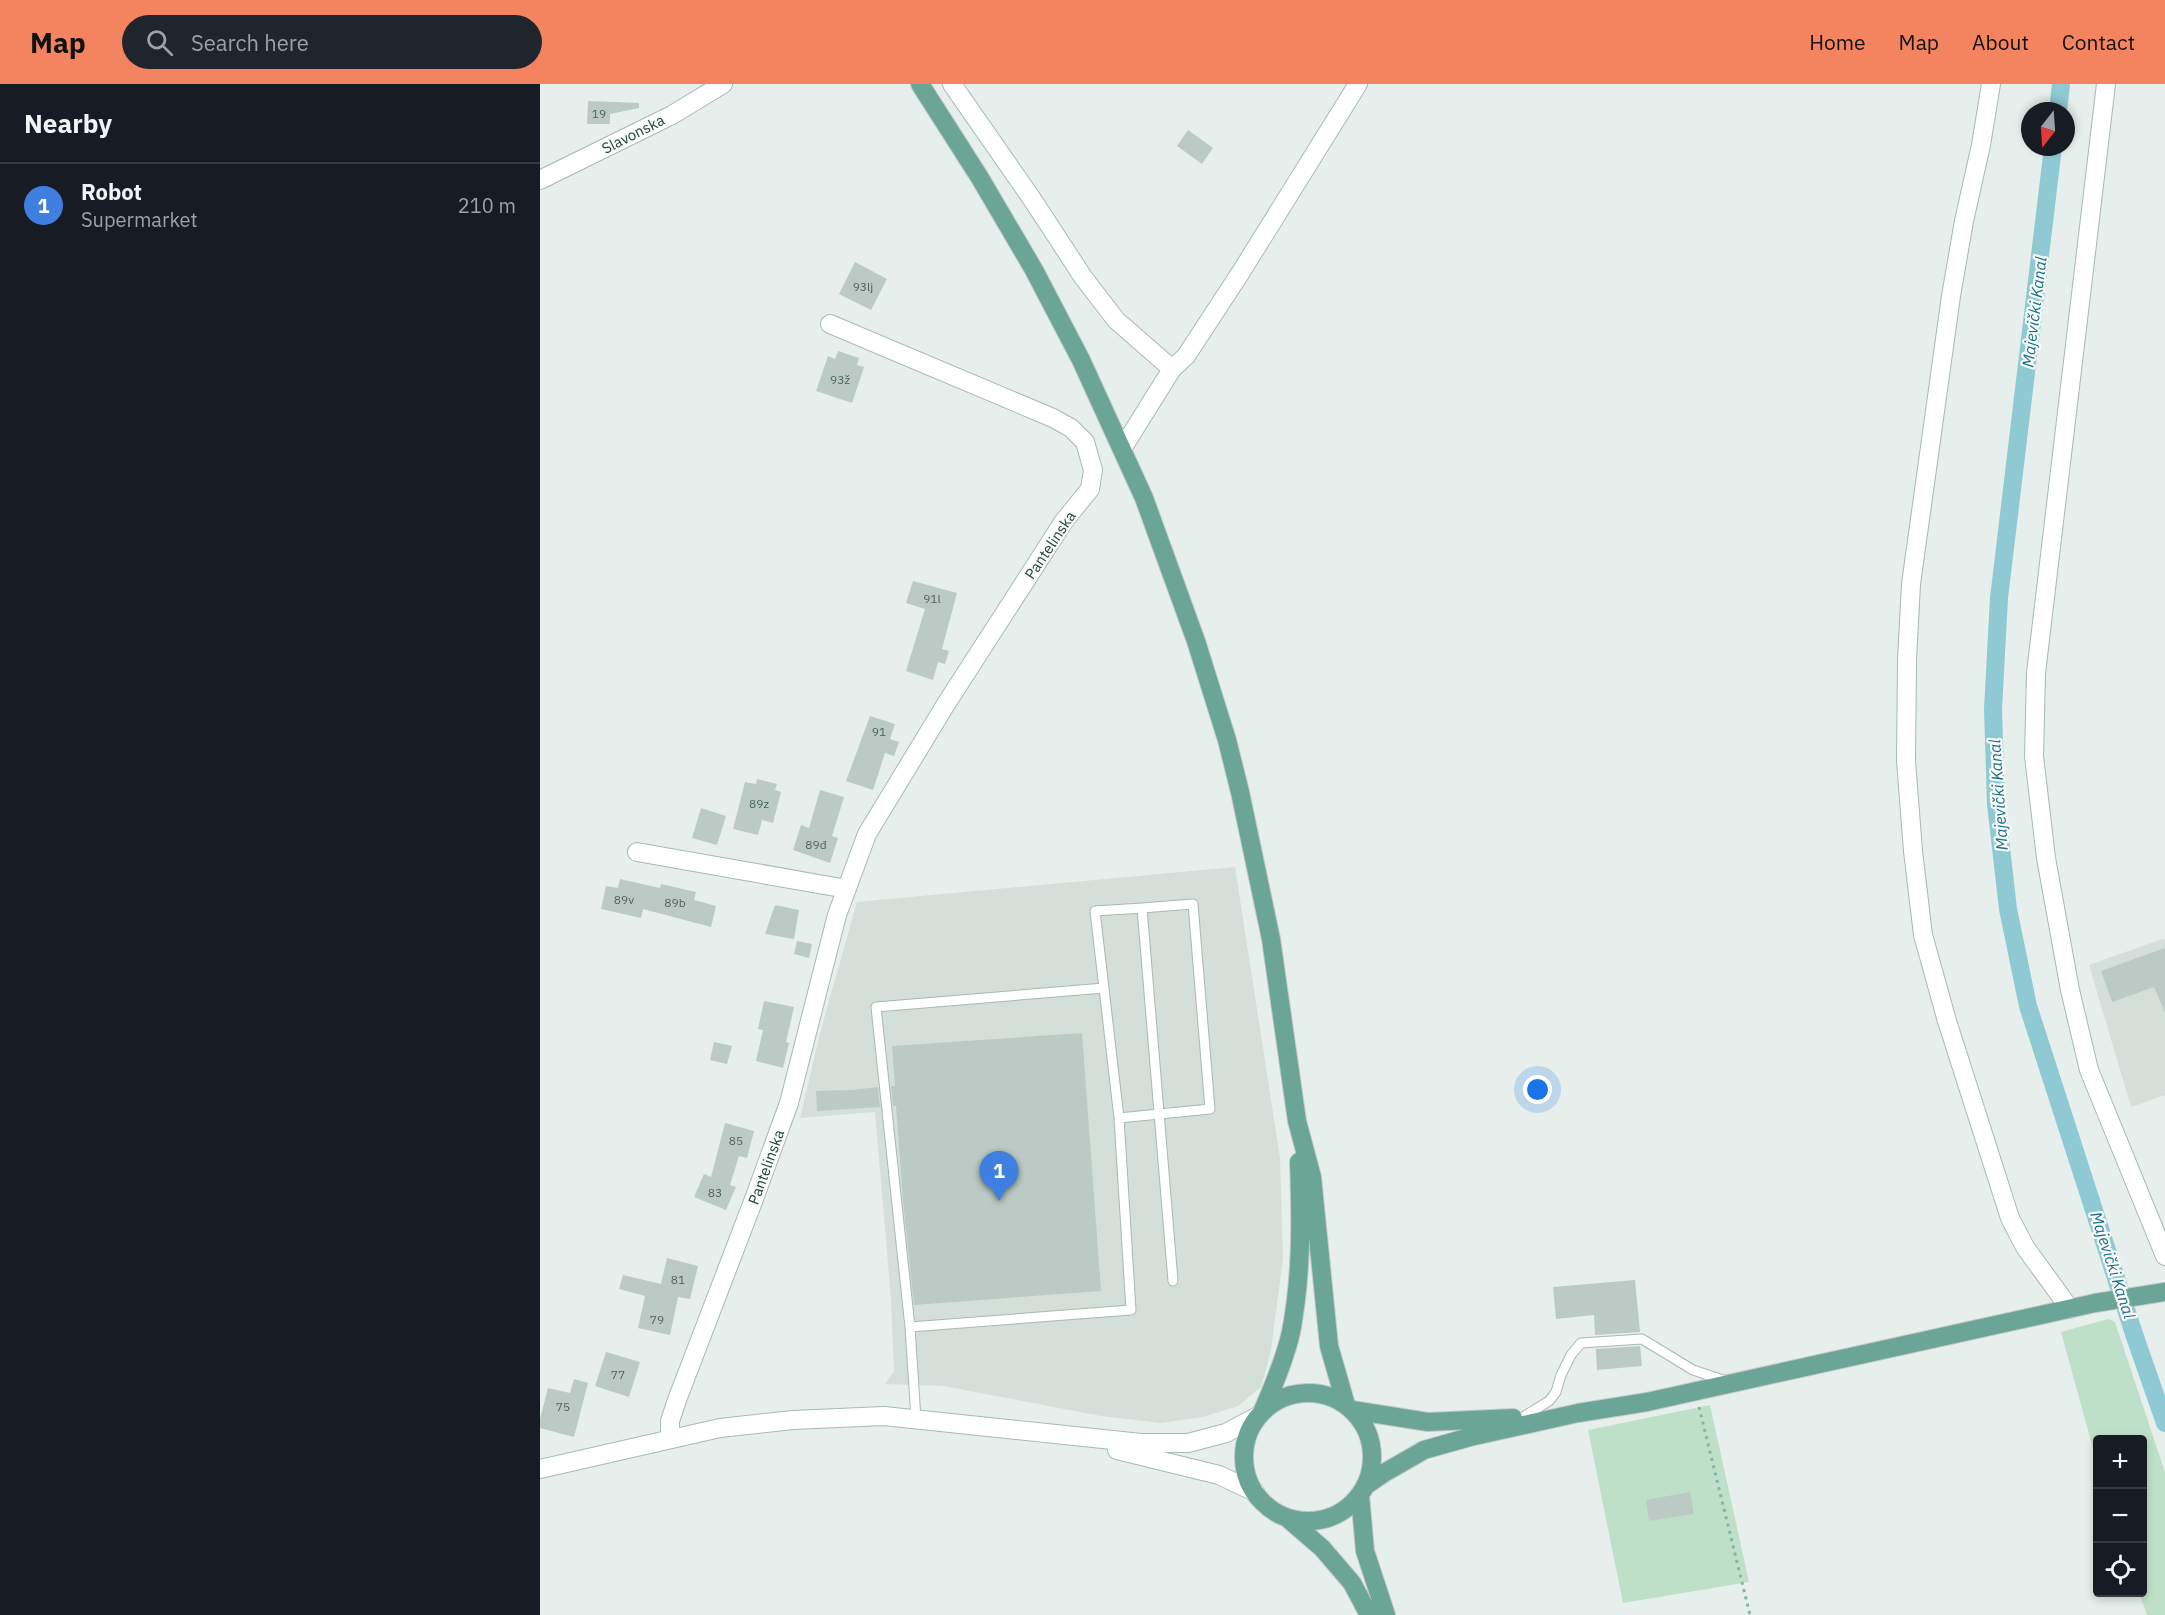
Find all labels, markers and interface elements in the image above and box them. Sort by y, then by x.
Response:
search box [122,15,542,69]
text: Map [30,24,86,61]
icon: search [143,26,176,59]
text: Search here [191,28,309,57]
text: Home [1809,28,1866,56]
text: Map [1899,28,1939,56]
text: About [1972,28,2029,56]
text: Contact [2062,28,2135,56]
north arrow [2021,102,2075,156]
text: Nearby [24,106,112,140]
house number: 19 [592,106,606,121]
street label: Slavonska [598,110,668,158]
text: Robot [81,177,142,206]
text: 1 [38,192,50,219]
text: 210 m [458,192,516,219]
text: Supermarket [81,206,198,233]
water label: Majevički Kanal [2017,255,2051,368]
house number: 93lj [853,279,873,294]
house number: 93ž [830,372,850,387]
street label: Pantelinska [1020,507,1080,583]
house number: 91l [923,591,941,606]
house number: 91 [872,724,886,739]
water label: Majevički Kanal [1984,738,2012,851]
house number: 89z [749,796,769,811]
house number: 89đ [805,837,827,852]
house number: 89v [614,892,634,907]
house number: 89b [664,895,686,910]
your location [1523,1075,1552,1104]
street label: Pantelinska [744,1127,788,1207]
house number: 85 [729,1133,743,1148]
pin: 1 [980,1152,1018,1201]
house number: 83 [708,1185,722,1200]
water label: Majevički Kanal [2086,1209,2140,1322]
house number: 81 [671,1272,685,1287]
house number: 79 [650,1312,664,1327]
house number: 77 [611,1367,625,1382]
house number: 75 [556,1399,570,1414]
map controls [2093,1435,2147,1597]
button: + [2093,1435,2147,1489]
button: − [2093,1489,2147,1543]
button: locate [2093,1543,2147,1597]

